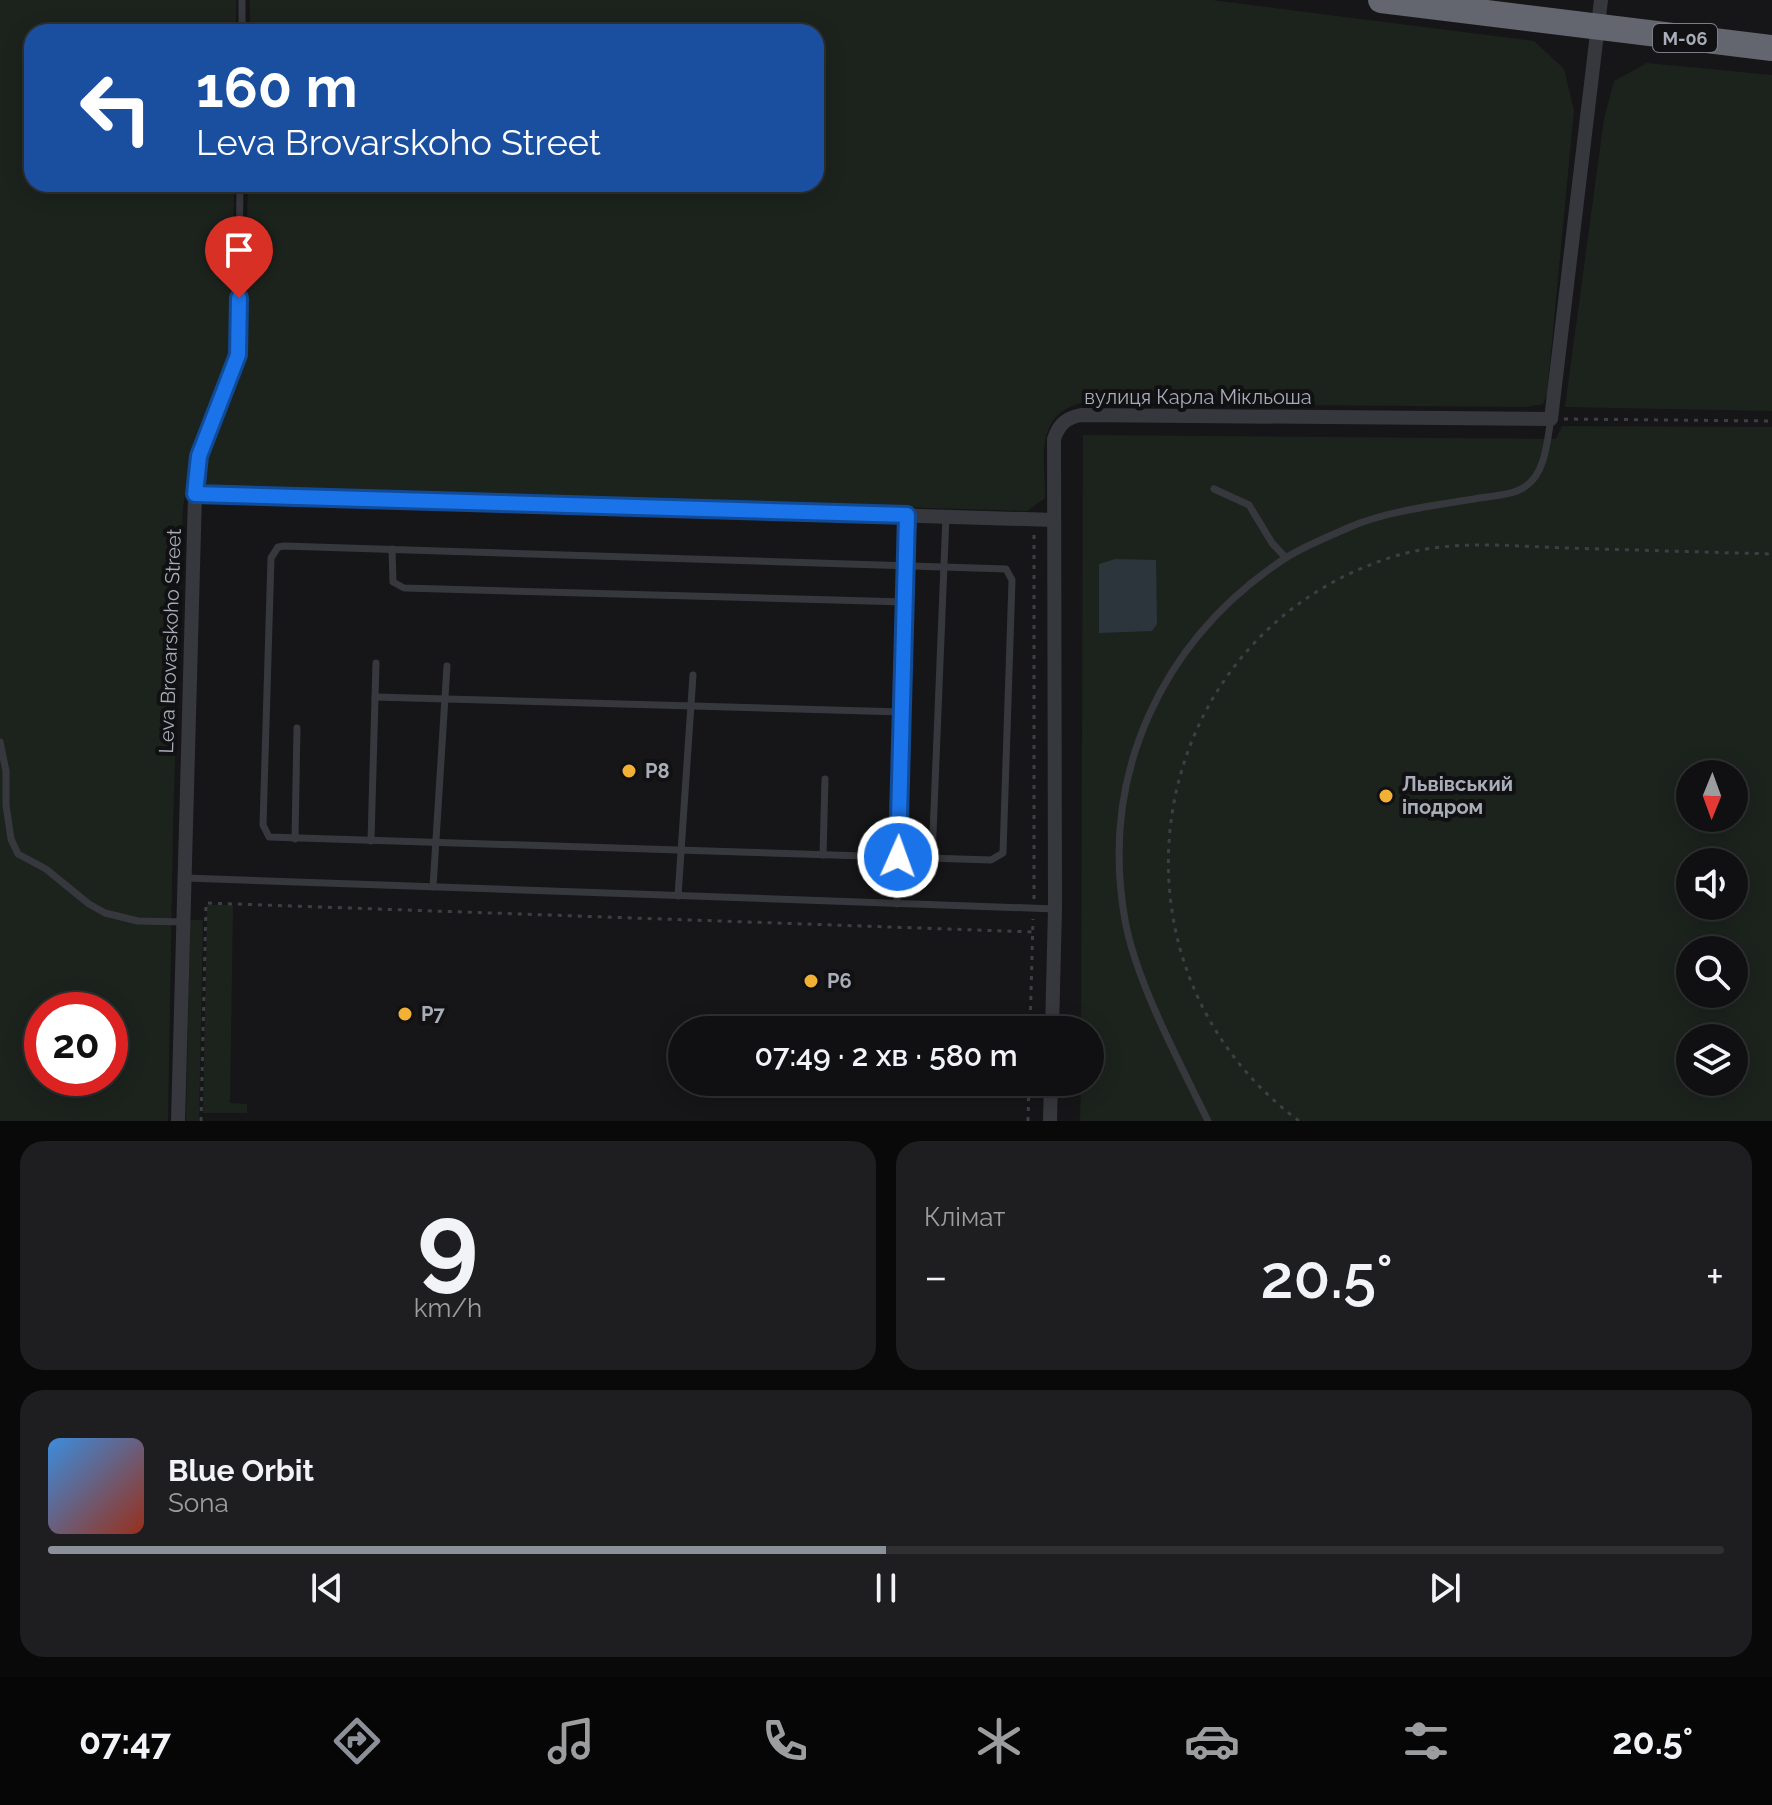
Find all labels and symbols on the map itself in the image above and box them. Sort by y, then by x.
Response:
road number: М-06 [1653,24,1717,52]
pin [205,216,273,298]
street label: вулиця Карла Мікльоша [1084,385,1312,409]
street label: Leva Brovarskoho Street [154,528,186,754]
place label: P8 [645,759,670,783]
north arrow [1676,760,1748,832]
marker: P8 [620,762,638,780]
place label: Львівський іподром [1402,772,1513,819]
marker: Львівський іподром [1377,787,1395,805]
position arrow [856,815,940,899]
place label: P6 [827,969,852,993]
marker: P6 [802,972,820,990]
speed limit sign: 20 [24,992,128,1096]
place label: P7 [421,1002,445,1026]
marker: P7 [396,1005,414,1023]

